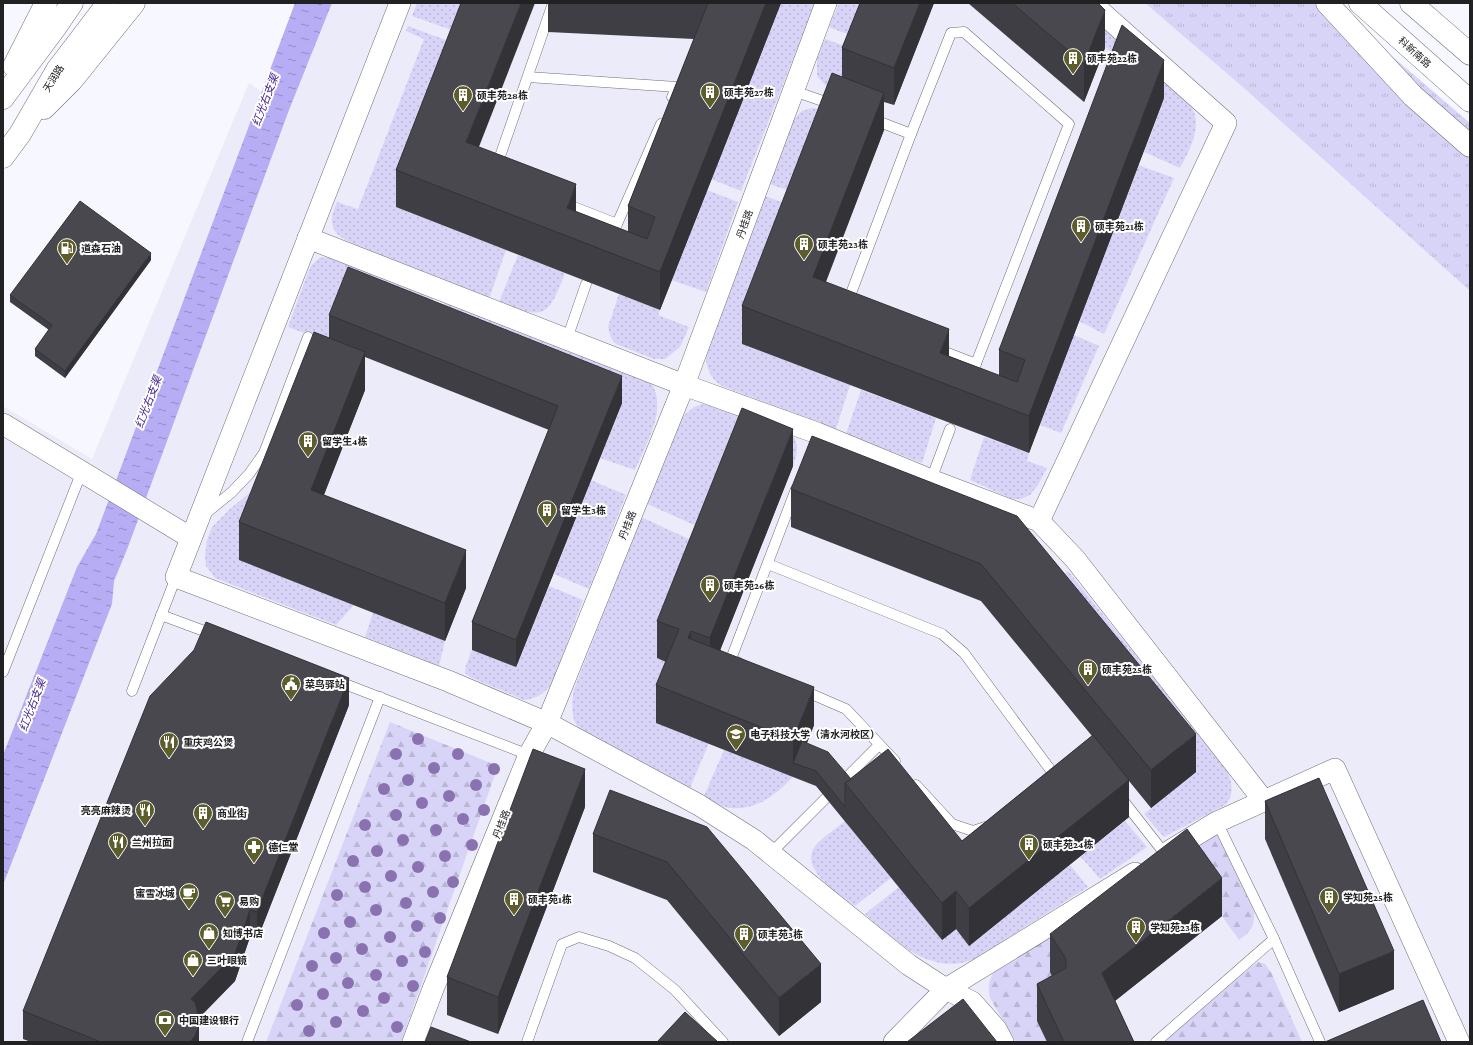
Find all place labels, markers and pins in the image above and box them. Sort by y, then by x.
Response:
building icon: 硕丰苑22栋 [1062,47,1084,75]
place label: 硕丰苑22栋 [1087,52,1137,64]
building icon: 硕丰苑27栋 [699,81,721,109]
building icon: 硕丰苑28栋 [452,84,474,112]
place label: 硕丰苑27栋 [724,86,774,98]
place label: 硕丰苑28栋 [477,89,528,101]
building icon: 硕丰苑21栋 [1070,215,1092,243]
place label: 硕丰苑21栋 [1095,220,1144,232]
building icon: 硕丰苑23栋 [793,233,815,261]
fuel station icon: 道森石油 [56,237,78,265]
place label: 硕丰苑23栋 [818,238,868,250]
place label: 道森石油 [81,243,121,254]
building icon: 留学生4栋 [297,430,319,458]
place label: 留学生4栋 [322,435,367,447]
building icon: 留学生3栋 [536,499,558,527]
place label: 留学生3栋 [561,504,606,516]
building icon: 硕丰苑26栋 [699,574,721,602]
place label: 硕丰苑26栋 [724,579,775,591]
building icon: 硕丰苑25栋 [1077,658,1099,686]
place label: 硕丰苑25栋 [1102,663,1152,675]
public building icon: 菜鸟驿站 [280,673,302,701]
place label: 菜鸟驿站 [305,679,345,690]
school or university icon: 电子科技大学（清水河校区） [725,723,747,751]
place label: 电子科技大学（清水河校区） [750,728,880,740]
restaurant icon: 重庆鸡公煲 [158,731,180,759]
place label: 重庆鸡公煲 [183,737,233,748]
restaurant icon: 亮亮麻辣烫 [134,799,156,827]
building icon: 商业街 [192,802,214,830]
place label: 亮亮麻辣烫 [81,804,131,816]
place label: 商业街 [217,808,247,819]
restaurant icon: 兰州拉面 [107,831,129,859]
building icon: 硕丰苑24栋 [1018,833,1040,861]
place label: 兰州拉面 [132,836,172,848]
pharmacy icon: 德仁堂 [243,836,265,864]
place label: 硕丰苑24栋 [1043,838,1094,850]
place label: 德仁堂 [268,841,298,853]
cafe icon: 蜜雪冰城 [178,882,200,910]
building icon: 学知苑25栋 [1318,886,1340,914]
place label: 蜜雪冰城 [135,887,175,899]
building icon: 硕丰苑1栋 [503,888,525,916]
supermarket icon: 易购 [214,890,236,918]
place label: 学知苑25栋 [1343,891,1393,903]
place label: 硕丰苑1栋 [528,893,572,905]
place label: 易购 [239,896,259,907]
building icon: 学知苑23栋 [1125,916,1147,944]
place label: 学知苑23栋 [1150,921,1200,933]
shop icon: 知博书店 [198,922,220,950]
building icon: 硕丰苑3栋 [733,923,755,951]
place label: 知博书店 [223,927,263,939]
place label: 硕丰苑3栋 [758,928,803,940]
shop icon: 三叶眼镜 [182,949,204,977]
place label: 三叶眼镜 [207,955,247,966]
bank icon: 中国建设银行 [154,1009,176,1037]
place label: 中国建设银行 [179,1015,239,1026]

